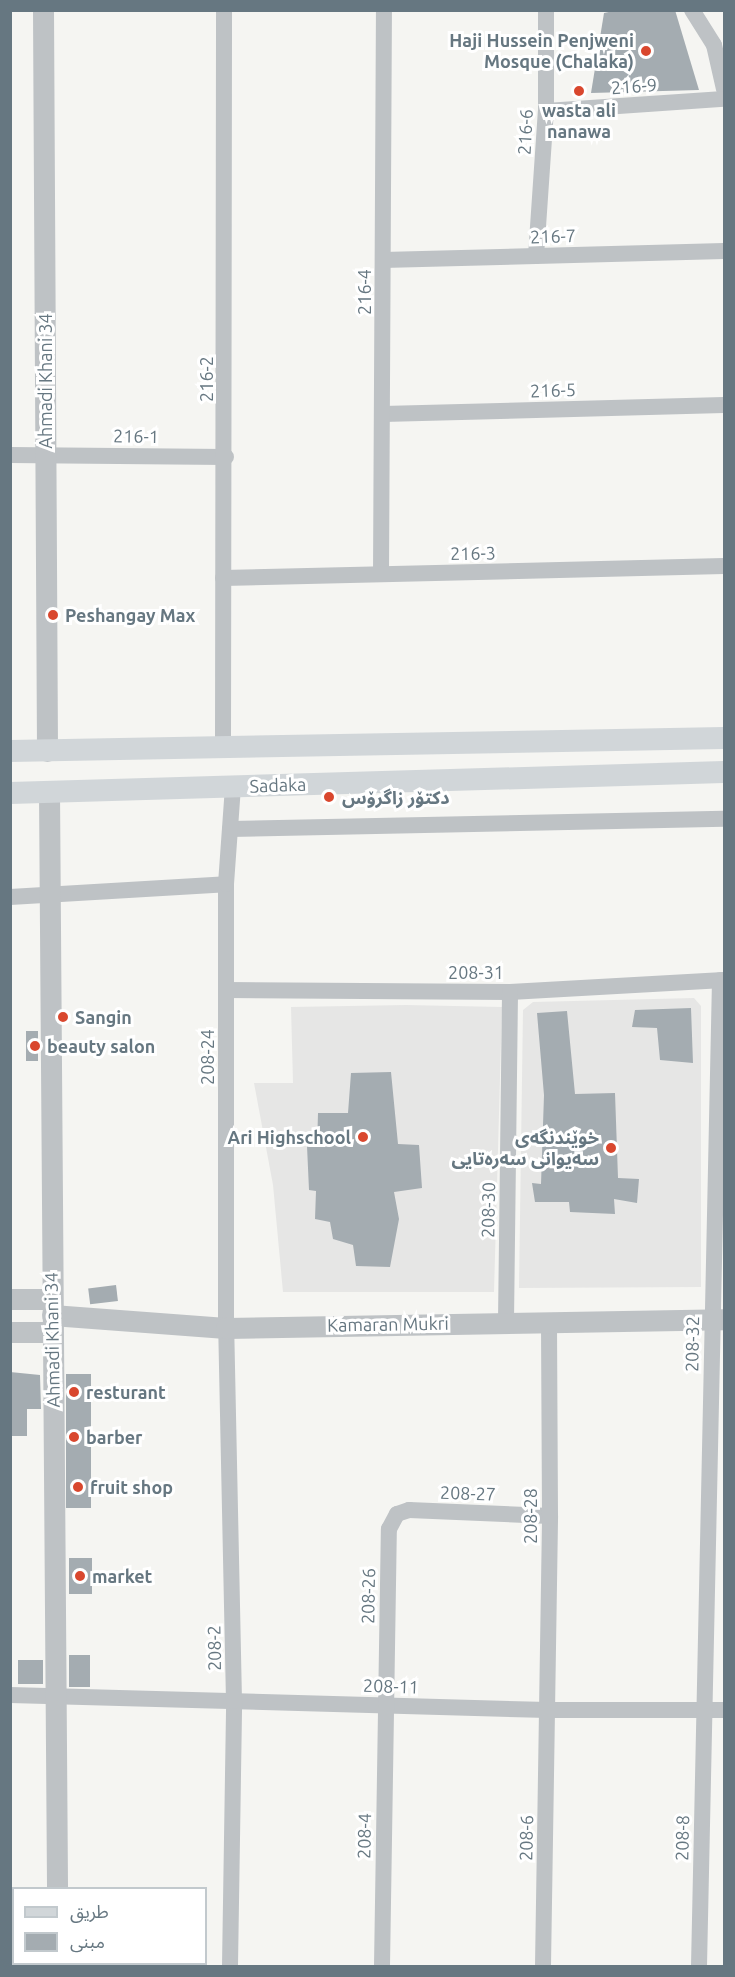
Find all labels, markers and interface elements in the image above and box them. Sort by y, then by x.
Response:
place label: Haji Hussein Penjweni Mosque (Chalaka) [449,30,634,72]
marker: Haji Hussein Penjweni Mosque (Chalaka) [639,44,653,58]
street label: 216-9 [610,74,658,98]
marker: wasta ali nanawa [572,84,586,98]
place label: wasta ali nanawa [542,100,616,142]
street label: 216-6 [513,109,537,155]
street label: 216-7 [530,224,576,248]
street label: 216-4 [353,269,375,315]
street label: Ahmadi Khani 34 [34,313,56,449]
street label: 216-2 [195,356,217,402]
street label: 216-5 [530,378,576,402]
street label: 216-1 [113,425,159,447]
street label: 216-3 [450,542,496,564]
place label: Peshangay Max [65,604,195,626]
marker: Peshangay Max [46,608,60,622]
street label: Sadaka [249,773,307,797]
place label: دکتۆر زاگرۆس [342,786,450,808]
marker: دکتۆر زاگرۆس [320,788,338,806]
street label: 208-31 [448,961,504,983]
place label: Sangin [75,1006,132,1028]
marker: Sangin [56,1010,70,1024]
street label: 208-24 [196,1029,218,1085]
place label: beauty salon [47,1035,155,1057]
marker: beauty salon [28,1039,42,1053]
place label: Ari Highschool [228,1126,351,1148]
place label: خوێندنگەی سەیوانی سەرەتایی [451,1127,599,1170]
marker: Ari Highschool [356,1130,370,1144]
marker: خوێندنگەی سەیوانی سەرەتایی [604,1141,618,1155]
street label: 208-30 [477,1182,499,1238]
street label: Ahmadi Khani 34 [40,1272,64,1408]
street label: Kamaran Mukri [327,1312,449,1336]
street label: 208-32 [681,1316,703,1372]
place label: resturant [86,1381,166,1403]
marker: resturant [67,1385,81,1399]
place label: barber [86,1426,143,1448]
marker: barber [67,1430,81,1444]
place label: fruit shop [90,1476,173,1498]
marker: fruit shop [71,1480,85,1494]
street label: 208-27 [440,1481,496,1505]
street label: 208-28 [519,1488,541,1544]
place label: market [92,1565,152,1587]
street label: 208-26 [357,1568,379,1624]
marker: market [73,1569,87,1583]
street label: 208-2 [203,1625,225,1671]
street label: 208-11 [363,1674,419,1698]
street label: 208-4 [353,1813,375,1859]
street label: 208-6 [515,1815,537,1861]
street label: 208-8 [671,1815,693,1861]
legend [12,1887,207,1965]
text: طريق [70,1901,109,1921]
text: مبنى [70,1931,105,1951]

